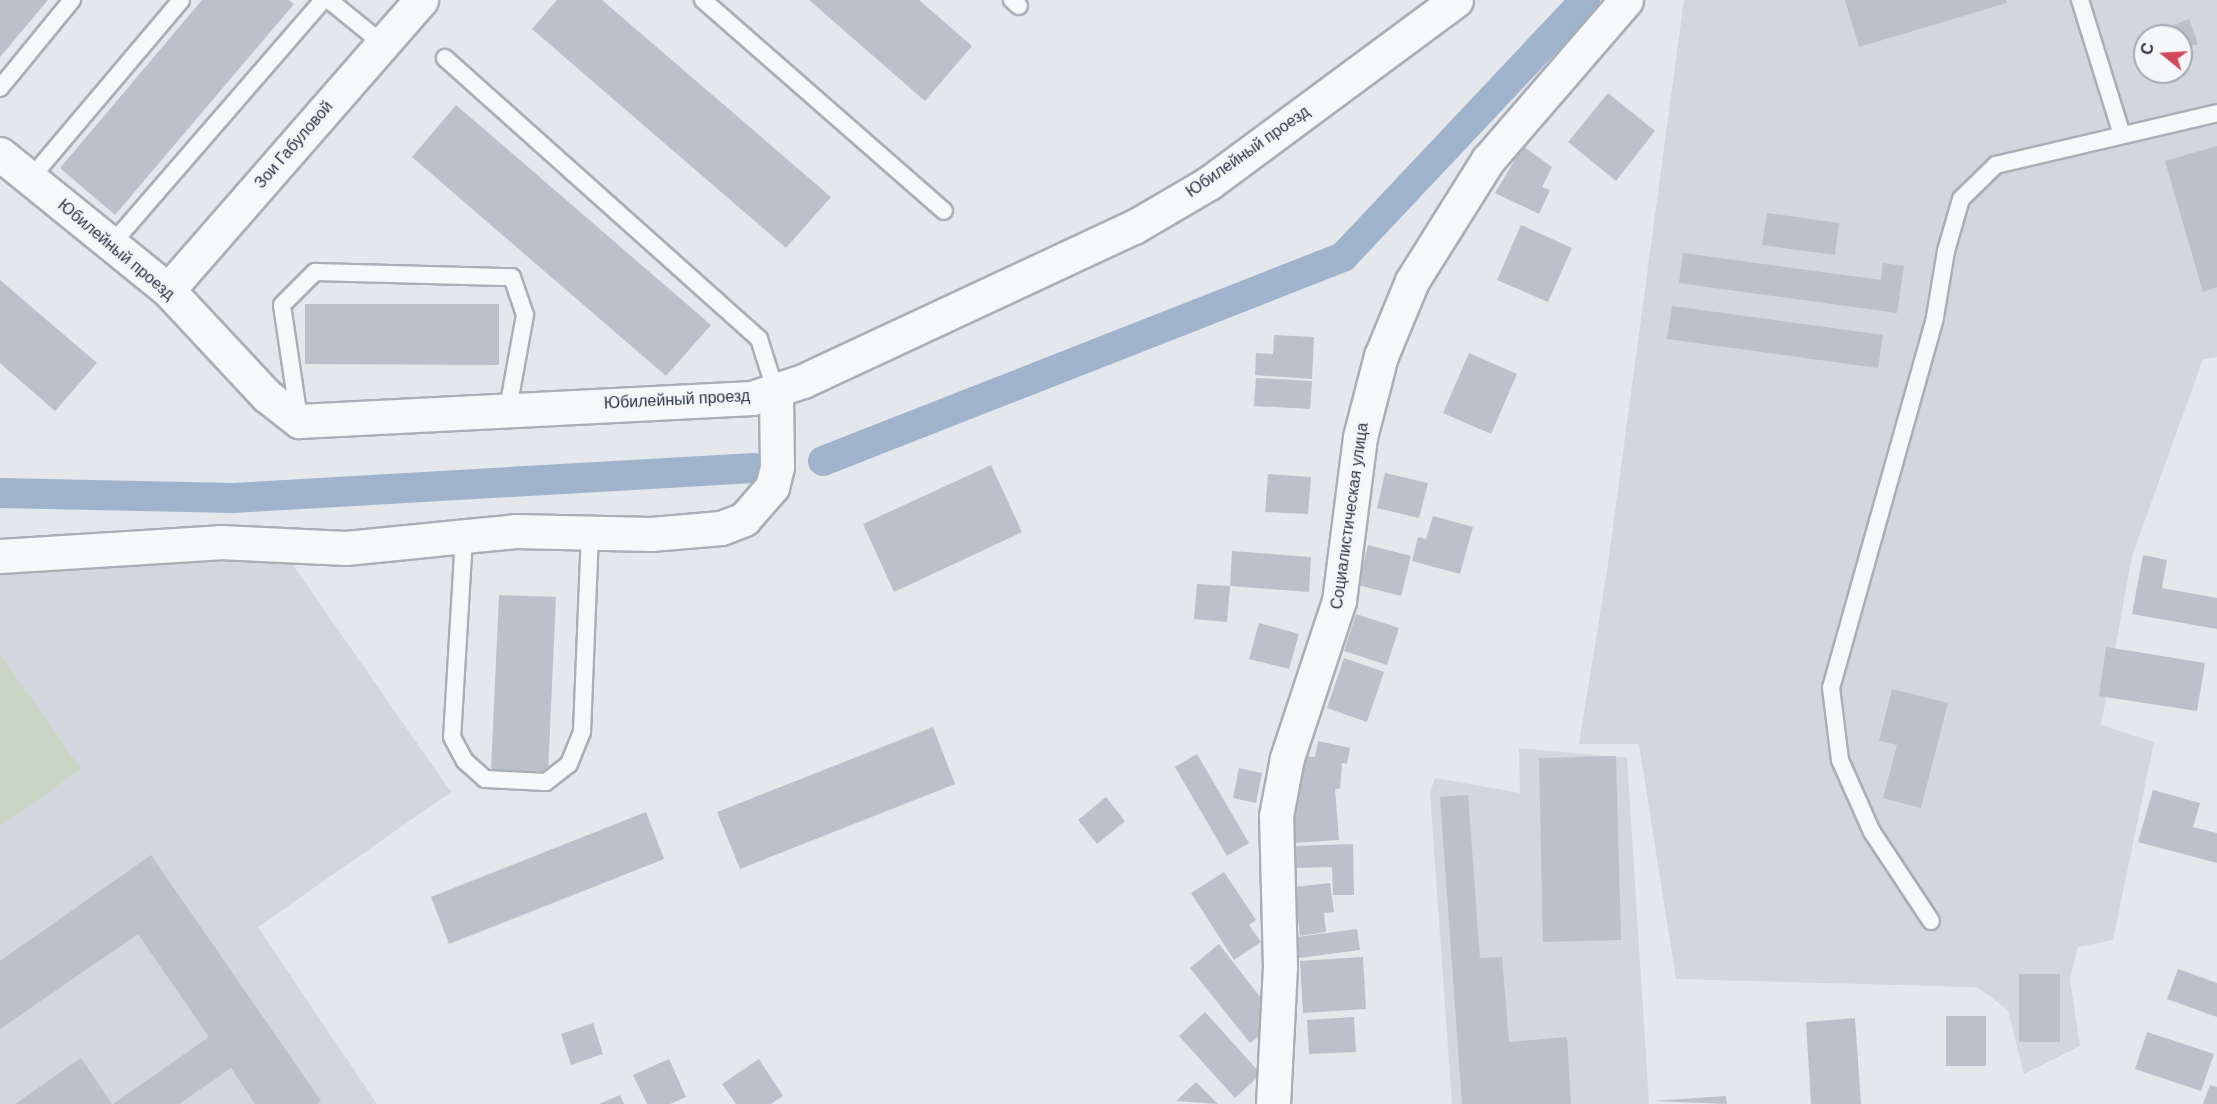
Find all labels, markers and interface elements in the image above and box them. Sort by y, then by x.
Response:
north arrow [2133,24,2193,84]
text: С [2136,40,2159,58]
street label: Зои Габуловой [251,97,337,193]
street label: Юбилейный проезд [1183,102,1313,202]
street label: Юбилейный проезд [54,196,178,304]
street label: Юбилейный проезд [603,387,751,413]
street label: Социалистическая улица [1327,421,1373,611]

